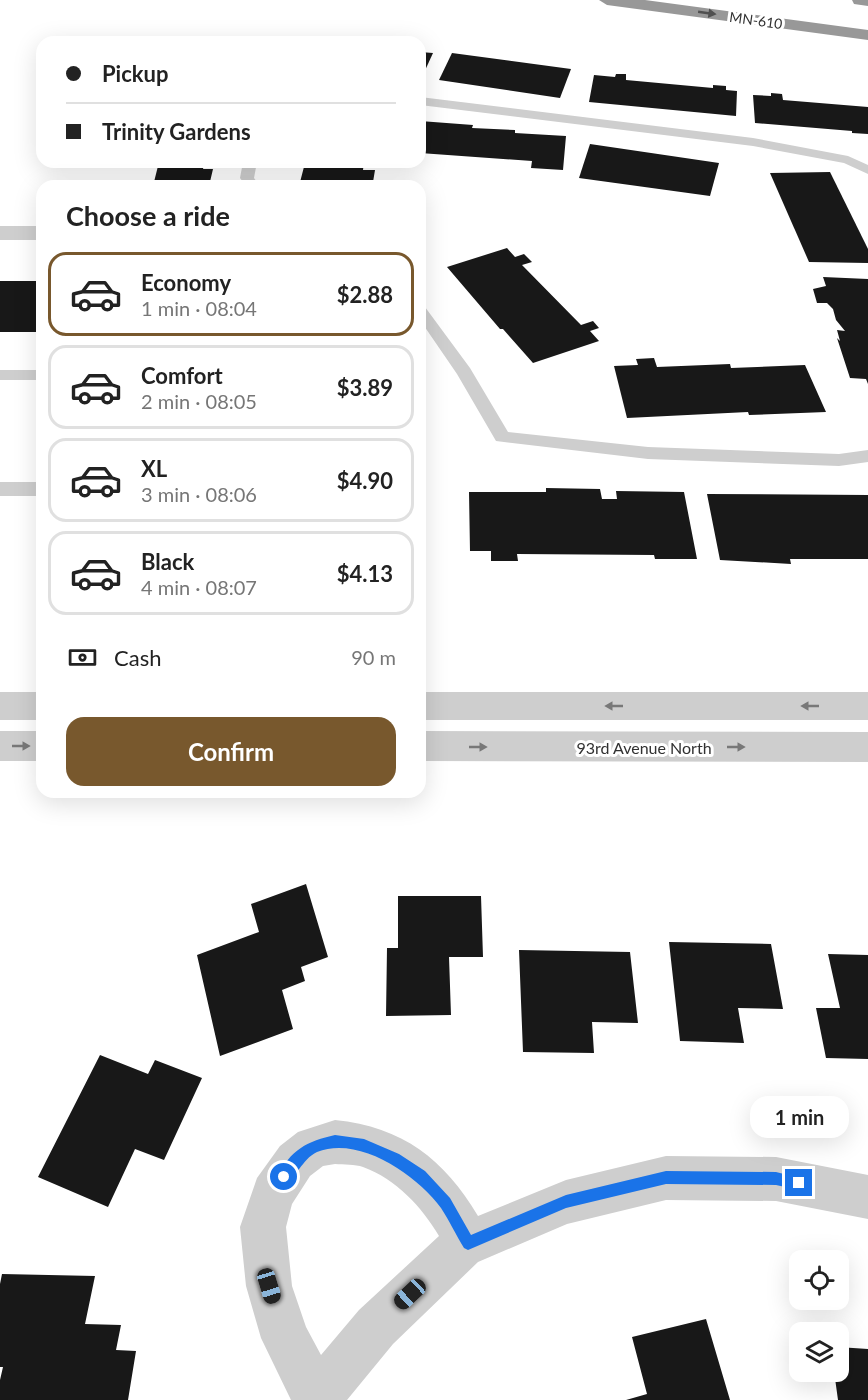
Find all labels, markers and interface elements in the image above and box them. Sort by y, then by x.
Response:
street label: MN-610 [728,8,784,32]
one-way arrow [698,9,717,18]
text: Pickup [102,60,168,87]
text: Trinity Gardens [102,118,251,145]
text: Choose a ride [66,199,230,232]
icon: car [69,267,123,321]
text: Economy [141,269,231,296]
text: $2.88 [337,281,393,308]
text: 1 min · 08:04 [141,296,257,320]
icon: car [69,360,123,414]
text: Comfort [141,362,223,389]
text: $3.89 [337,374,393,401]
text: 2 min · 08:05 [141,389,257,413]
icon: car [69,453,123,507]
text: XL [141,455,167,482]
text: $4.90 [337,467,393,494]
text: 3 min · 08:06 [141,482,257,506]
icon: car [69,546,123,600]
text: Black [141,548,194,575]
text: $4.13 [337,560,393,587]
text: 4 min · 08:07 [141,575,257,599]
icon: cash [66,641,99,674]
text: Cash [114,644,161,671]
text: 90 m [351,645,396,669]
one-way arrow [605,701,624,711]
one-way arrow [800,701,819,711]
button: Confirm [66,717,396,786]
street label: 93rd Avenue North [576,738,712,757]
one-way arrow [12,741,31,751]
one-way arrow [469,742,488,752]
one-way arrow [727,742,746,752]
callout: 1 min [750,1096,848,1138]
text: 1 min [775,1105,824,1129]
route start [270,1163,297,1190]
route end [785,1169,812,1196]
map controls [789,1250,849,1382]
button: locate [789,1250,849,1310]
car [255,1266,283,1306]
car [391,1275,429,1313]
button: layers [789,1322,849,1382]

